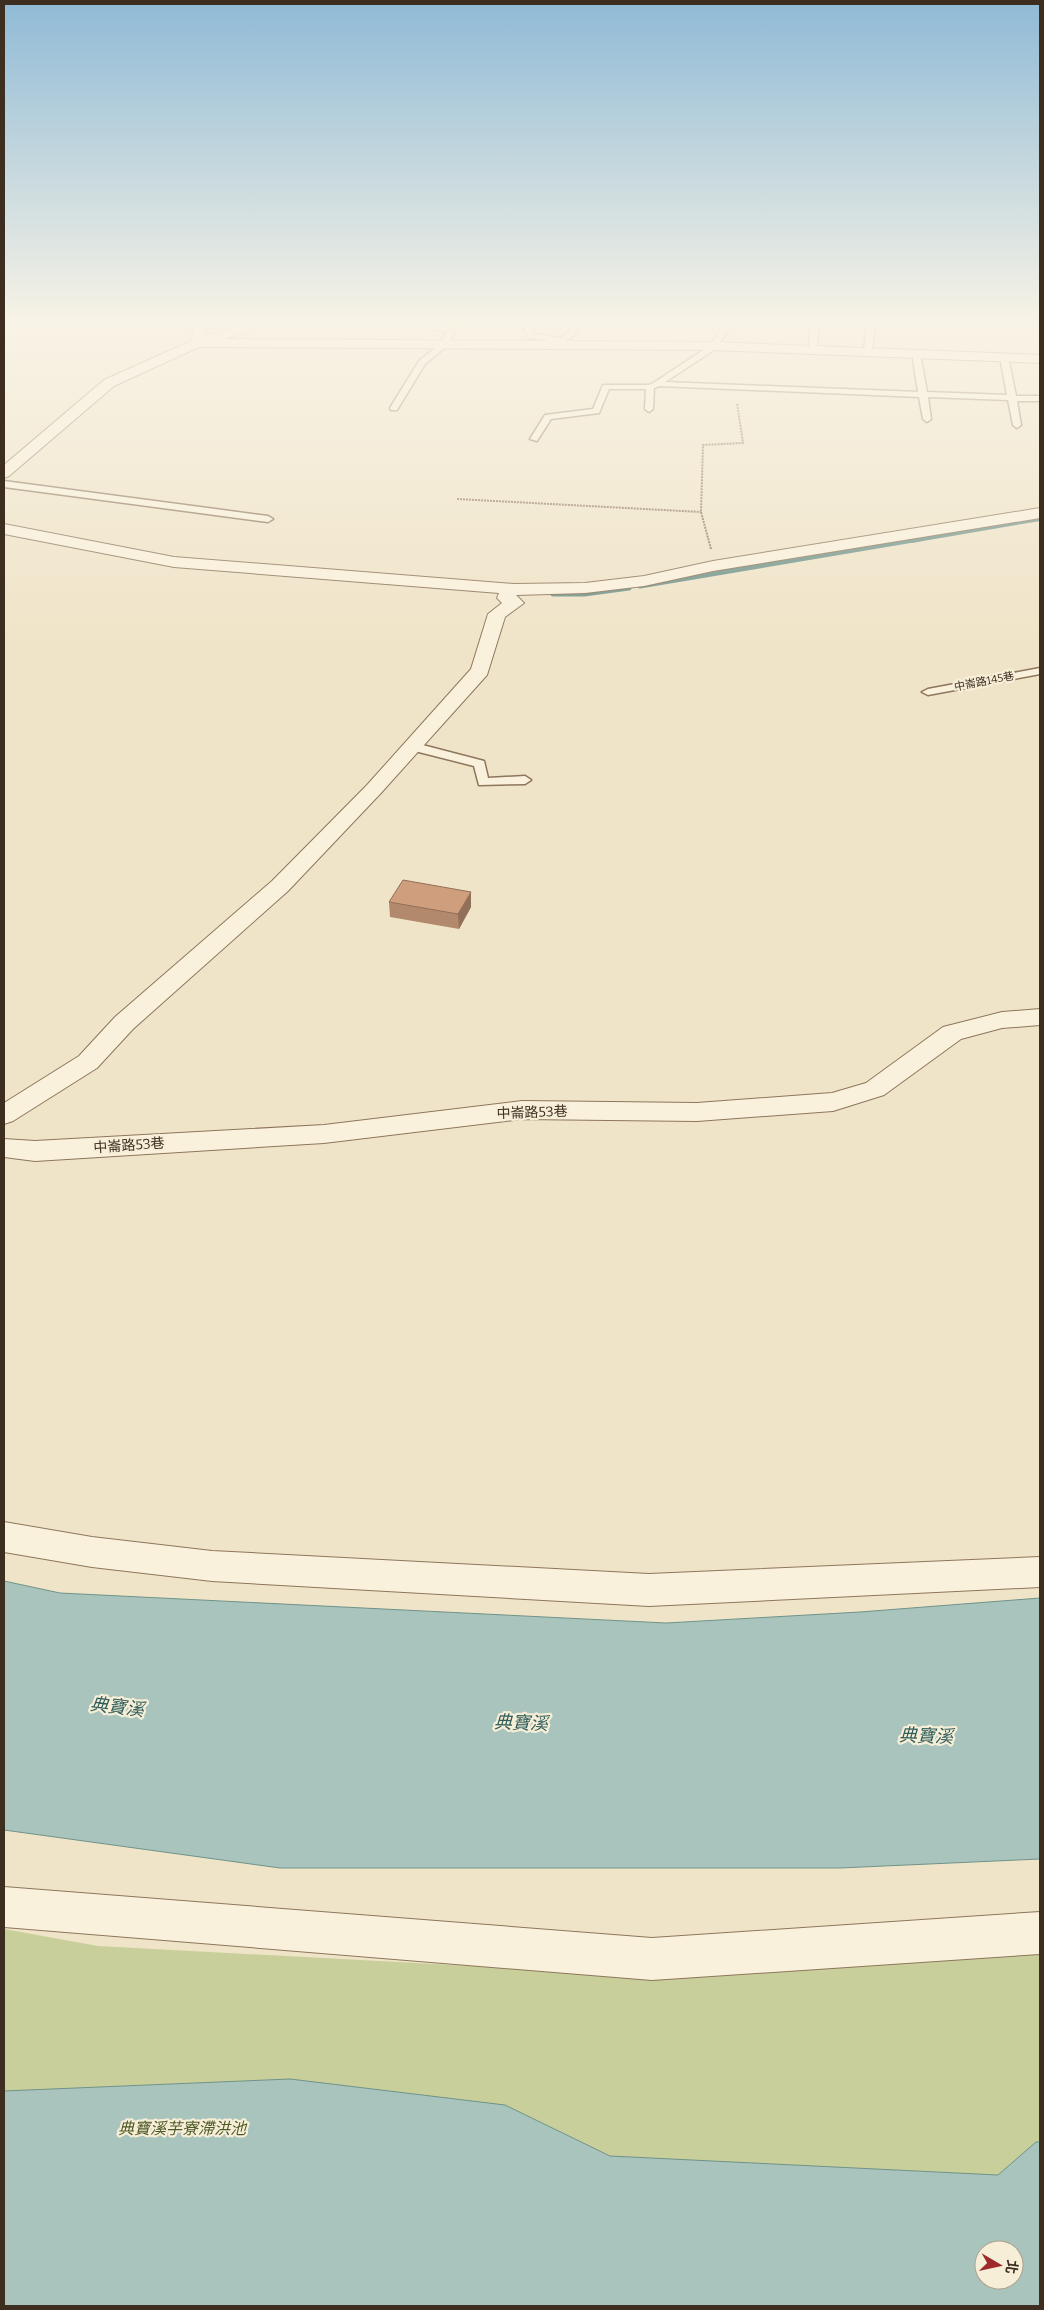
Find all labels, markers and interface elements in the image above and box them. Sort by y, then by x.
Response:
street label: 中崙路145巷 [953,669,1015,694]
street label: 中崙路53巷 [496,1103,568,1122]
street label: 中崙路53巷 [93,1135,165,1156]
water label: 典寶溪 [89,1693,148,1722]
water label: 典寶溪 [494,1711,551,1735]
water label: 典寶溪 [899,1724,956,1748]
park label: 典寶溪芋寮滯洪池 [118,2119,248,2138]
north arrow [974,2240,1024,2290]
text: 北 [1002,2259,1021,2275]

